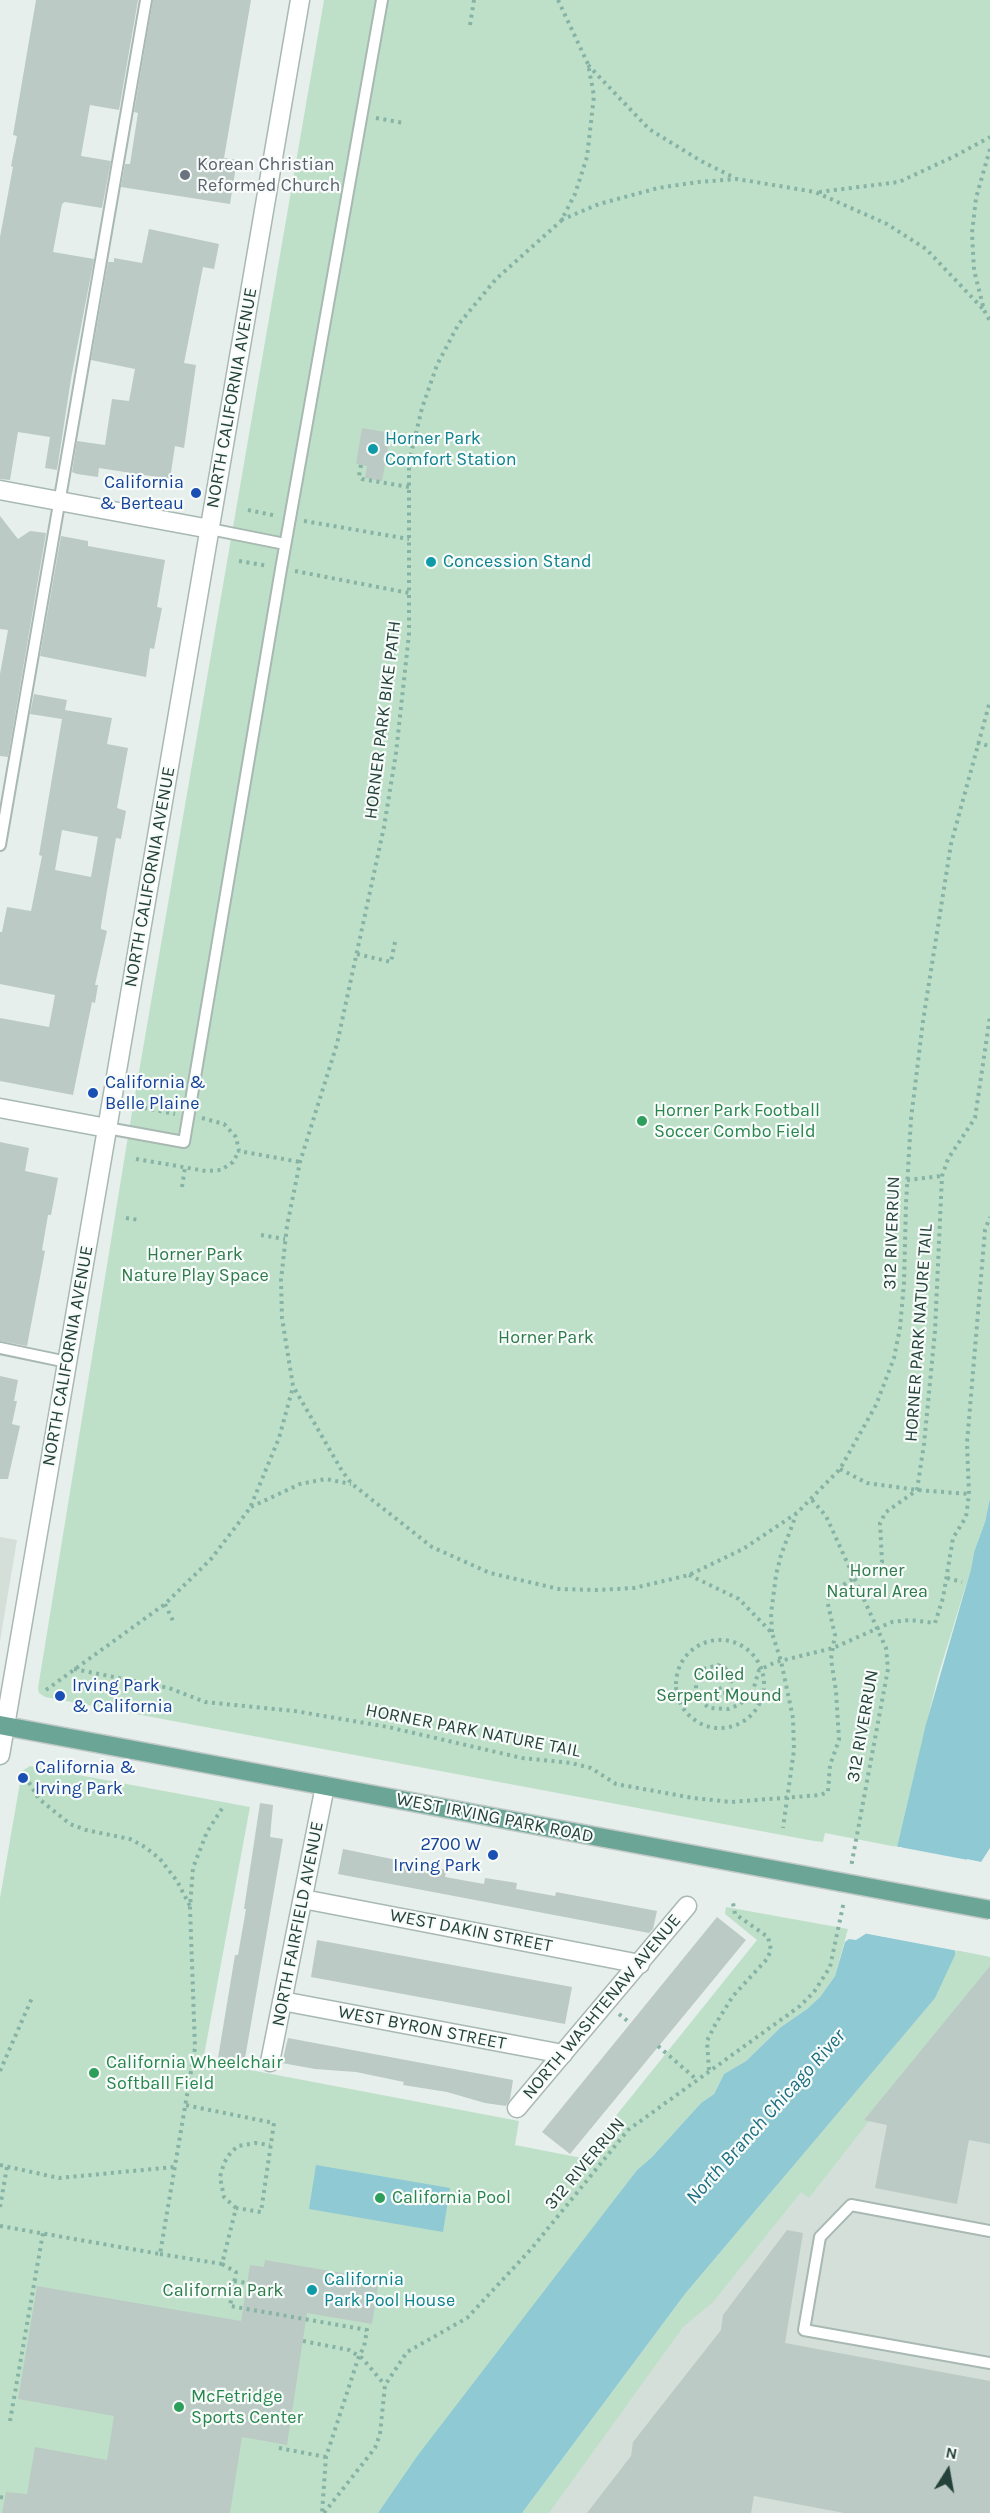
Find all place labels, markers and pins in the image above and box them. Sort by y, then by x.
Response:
place label: Korean Christian Reformed Church [197,154,340,196]
marker: Korean Christian Reformed Church [178,168,192,182]
place label: Horner Park Comfort Station [385,428,517,470]
marker: Horner Park Comfort Station [366,442,380,456]
place label: California & Berteau [100,472,184,514]
marker: California & Berteau [189,486,203,500]
place label: Concession Stand [443,551,592,573]
marker: Concession Stand [424,555,438,569]
place label: California & Belle Plaine [105,1072,206,1114]
marker: California & Belle Plaine [86,1086,100,1100]
place label: Horner Park Football Soccer Combo Field [654,1100,820,1142]
marker: Horner Park Football Soccer Combo Field [635,1114,649,1128]
place label: Irving Park & California [72,1675,173,1718]
marker: Irving Park & California [53,1689,67,1703]
place label: California & Irving Park [35,1757,136,1800]
marker: California & Irving Park [16,1771,30,1785]
place label: 2700 W Irving Park [393,1834,481,1876]
marker: 2700 W Irving Park [486,1848,500,1862]
place label: California Wheelchair Softball Field [106,2052,283,2094]
marker: California Wheelchair Softball Field [87,2066,101,2080]
place label: California Pool [392,2187,511,2209]
marker: California Pool [373,2191,387,2205]
place label: California Park Pool House [324,2269,455,2312]
marker: California Park Pool House [305,2283,319,2297]
place label: McFetridge Sports Center [191,2386,303,2428]
marker: McFetridge Sports Center [172,2400,186,2414]

